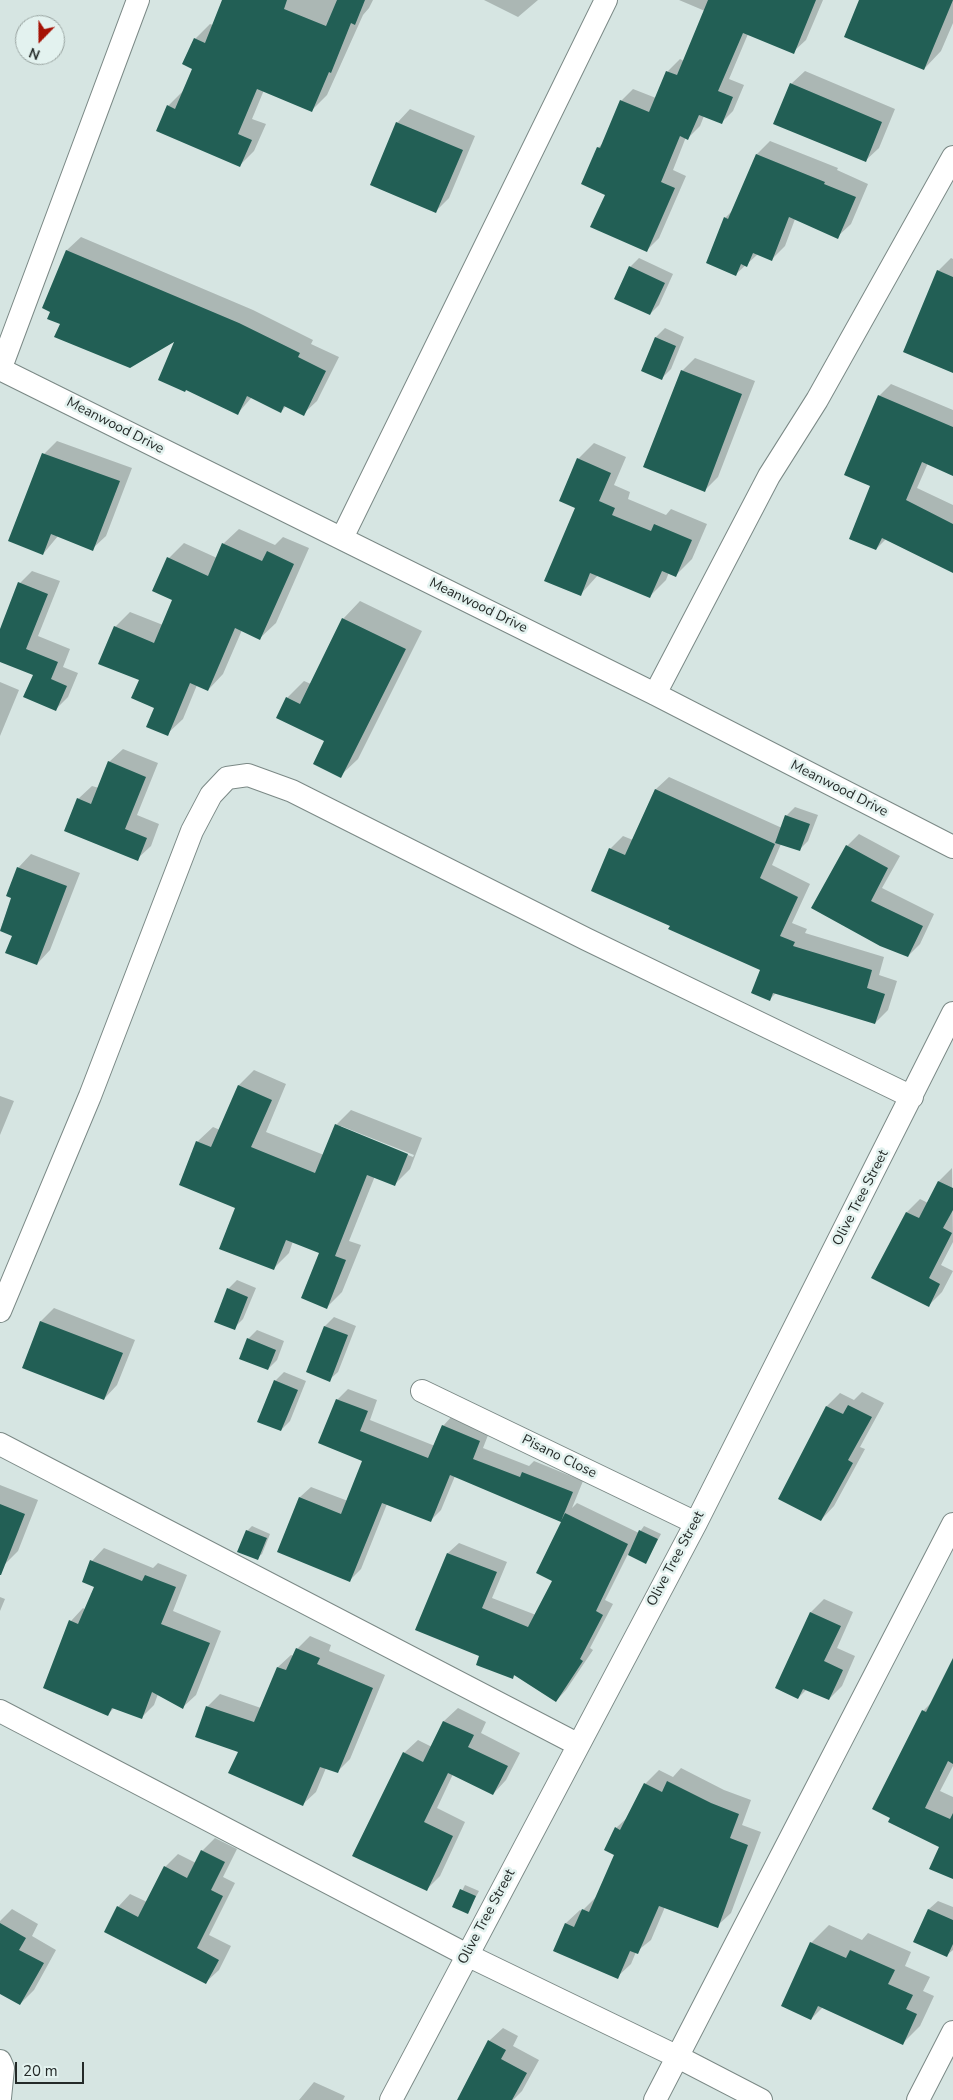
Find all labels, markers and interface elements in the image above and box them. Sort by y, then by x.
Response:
north arrow [15,15,65,65]
text: N [26,43,43,64]
street label: Meanwood Drive [64,394,166,458]
street label: Meanwood Drive [426,575,530,637]
street label: Meanwood Drive [788,757,890,821]
street label: Olive Tree Street [830,1147,892,1249]
street label: Pisano Close [519,1432,599,1482]
street label: Olive Tree Street [644,1509,708,1609]
street label: Olive Tree Street [455,1867,519,1967]
scale bar [18,2052,86,2084]
text: 20 m [23,2061,58,2081]

